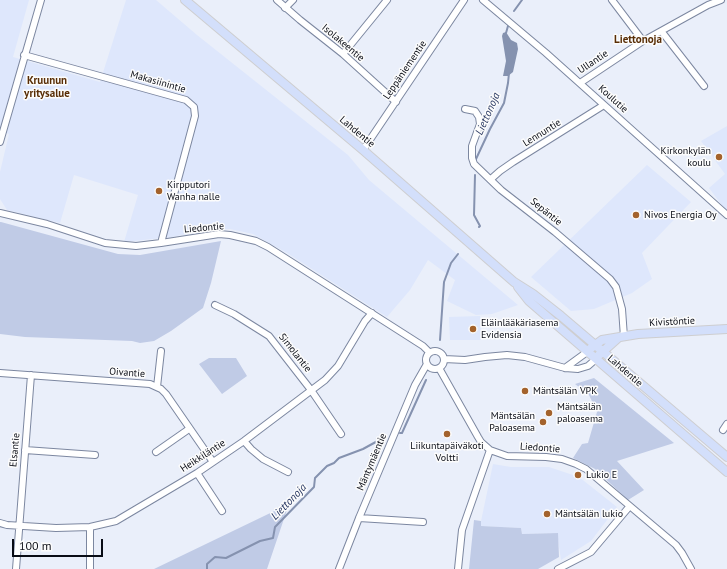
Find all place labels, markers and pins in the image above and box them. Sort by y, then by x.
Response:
place label: Kirkonkylän koulu [661,145,711,168]
marker: Kirkonkylän koulu [714,152,724,162]
place label: Kirpputori Wanha nalle [167,179,220,202]
marker: Kirpputori Wanha nalle [154,186,164,196]
place label: Nivos Energia Oy [644,209,717,221]
marker: Nivos Energia Oy [631,210,641,220]
place label: Eläinlääkäriasema Evidensia [481,317,558,340]
marker: Eläinlääkäriasema Evidensia [468,324,478,334]
place label: Mäntsälän VPK [533,385,597,397]
marker: Mäntsälän VPK [520,386,530,396]
place label: Mäntsälän paloasema [557,401,603,424]
marker: Mäntsälän paloasema [544,408,554,418]
place label: Mäntsälän Paloasema [489,410,535,434]
marker: Mäntsälän Paloasema [538,417,548,427]
marker: Liikuntapäiväkoti Voltti [442,429,452,439]
place label: Liikuntapäiväkoti Voltti [410,440,484,464]
place label: Lukio E [586,469,617,481]
marker: Lukio E [573,470,583,480]
place label: Mäntsälän lukio [555,508,623,520]
marker: Mäntsälän lukio [542,509,552,519]

